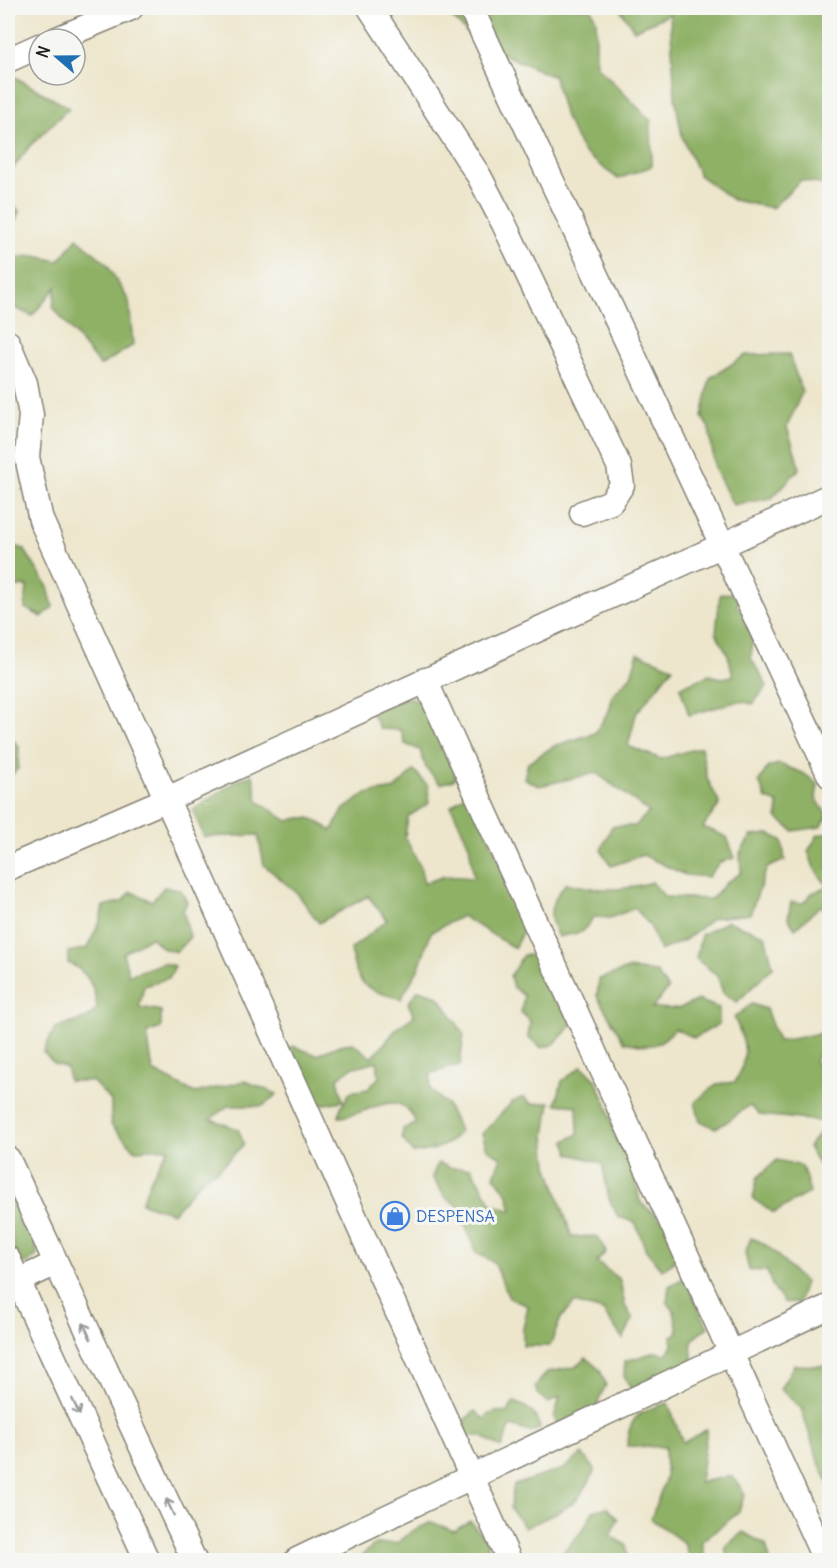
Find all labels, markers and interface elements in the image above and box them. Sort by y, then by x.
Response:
north arrow [27,27,87,87]
text: N [32,43,54,60]
shop icon: DESPENSA [379,1200,411,1232]
place label: DESPENSA [416,1206,495,1226]
one-way arrow [81,1322,93,1340]
one-way arrow [71,1397,83,1415]
one-way arrow [163,1499,175,1517]

